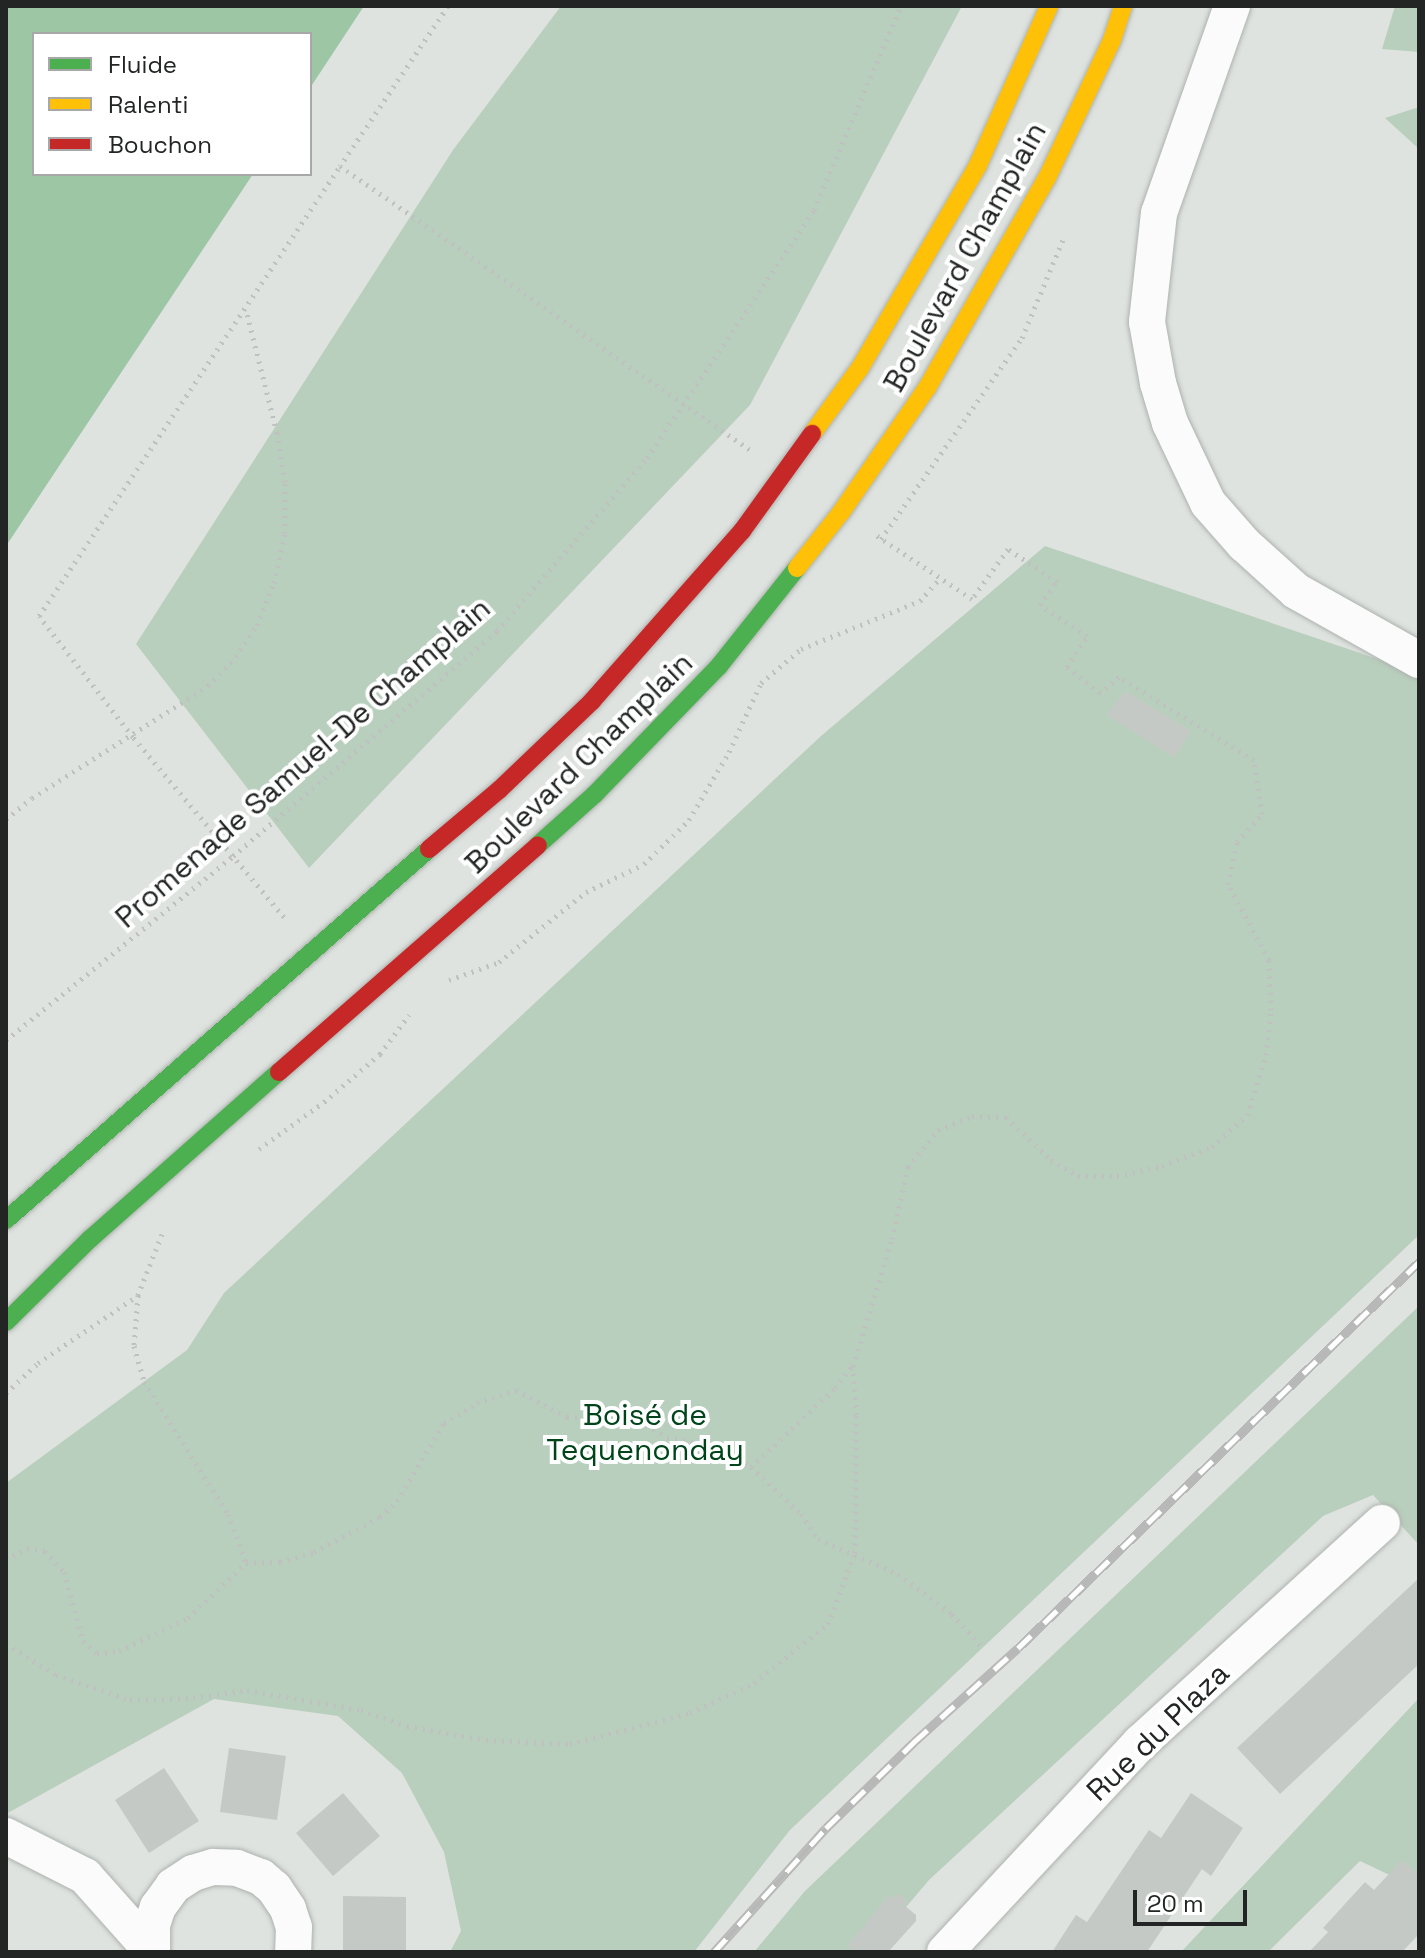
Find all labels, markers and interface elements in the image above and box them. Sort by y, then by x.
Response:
legend [32,32,312,176]
text: Fluide [108,49,177,80]
text: Ralenti [108,89,188,120]
street label: Boulevard Champlain [876,116,1054,398]
text: Bouchon [108,129,212,160]
street label: Promenade Samuel-De Champlain [108,590,498,936]
street label: Boulevard Champlain [458,645,700,881]
park label: Boisé de Tequenonday [546,1397,744,1468]
street label: Rue du Plaza [1079,1655,1237,1809]
scale bar [1137,1874,1251,1924]
text: 20 m [1147,1888,1204,1919]

